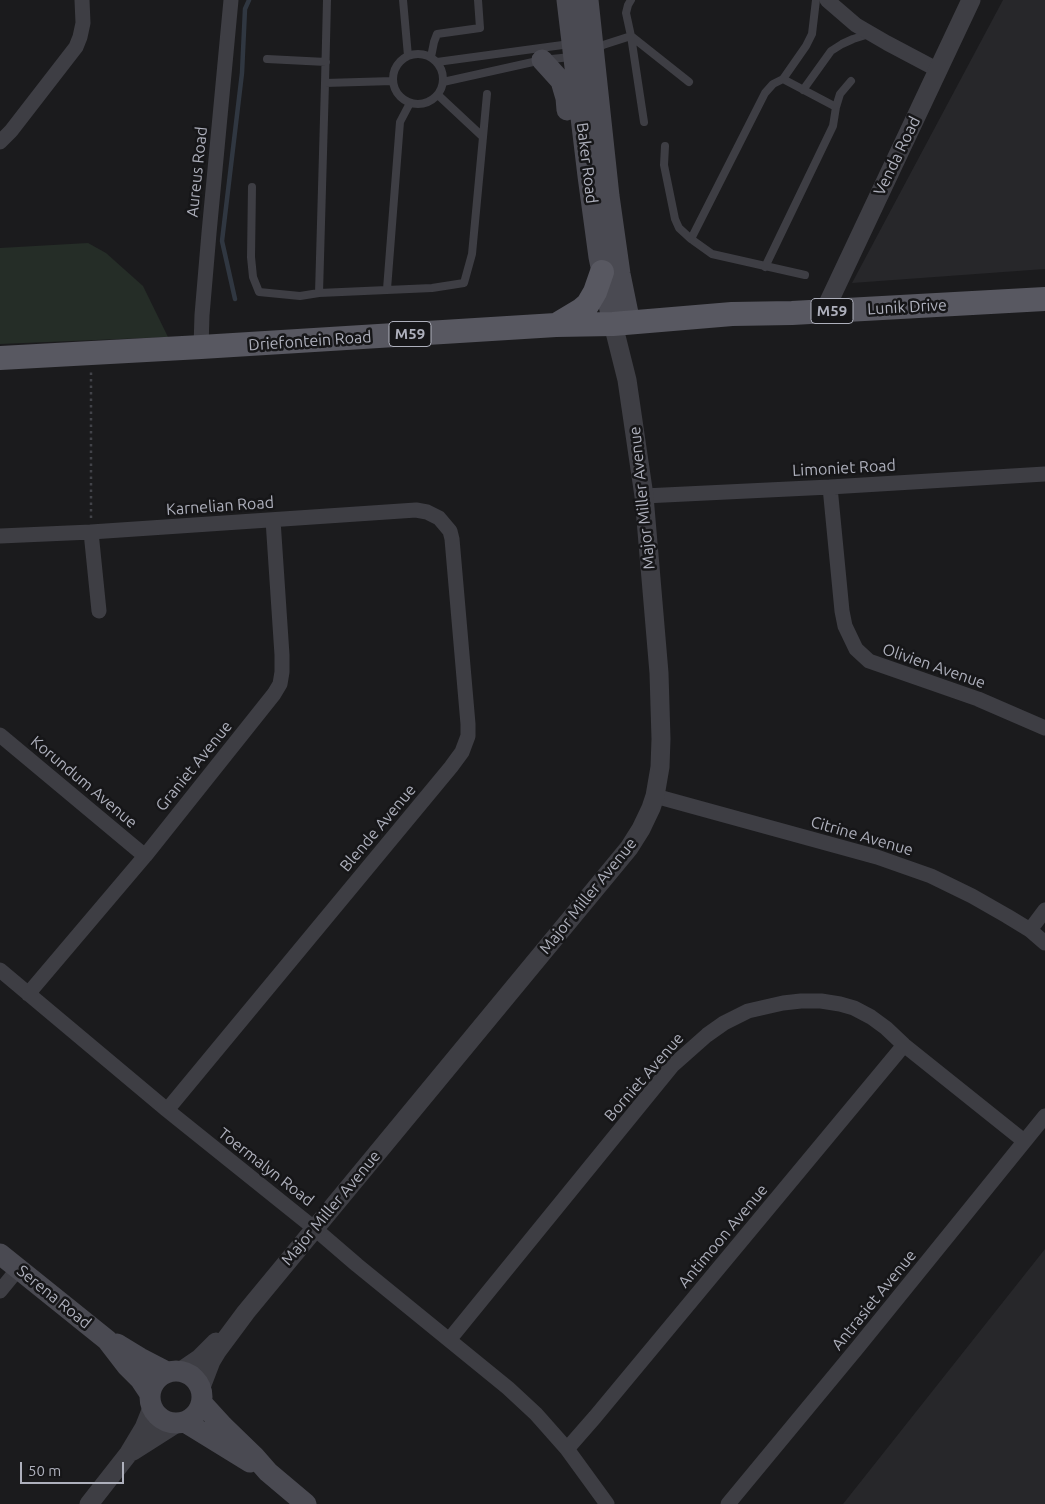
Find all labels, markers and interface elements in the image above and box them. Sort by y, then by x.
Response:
street label: Venda Road [870,113,924,199]
street label: Baker Road [572,121,602,205]
street label: Aureus Road [183,126,211,218]
street label: Lunik Drive [867,295,947,319]
road number: M59 [811,298,853,324]
road number: M59 [389,322,431,346]
street label: Driefontein Road [248,327,372,355]
street label: Major Miller Avenue [625,426,659,570]
street label: Limoniet Road [792,456,896,480]
street label: Karnelian Road [165,493,275,519]
street label: Olivien Avenue [880,639,988,693]
street label: Graniet Avenue [152,717,236,815]
street label: Korundum Avenue [27,732,141,832]
street label: Blende Avenue [336,780,420,876]
street label: Citrine Avenue [809,812,915,860]
street label: Major Miller Avenue [535,834,641,958]
street label: Borniet Avenue [600,1029,688,1125]
street label: Toermalyn Road [214,1124,318,1210]
street label: Major Miller Avenue [277,1147,385,1269]
street label: Antimoon Avenue [674,1180,772,1292]
street label: Antrasiet Avenue [828,1246,920,1354]
street label: Serena Road [13,1261,95,1333]
scale bar [22,1452,126,1484]
text: 50 m [28,1462,61,1479]

